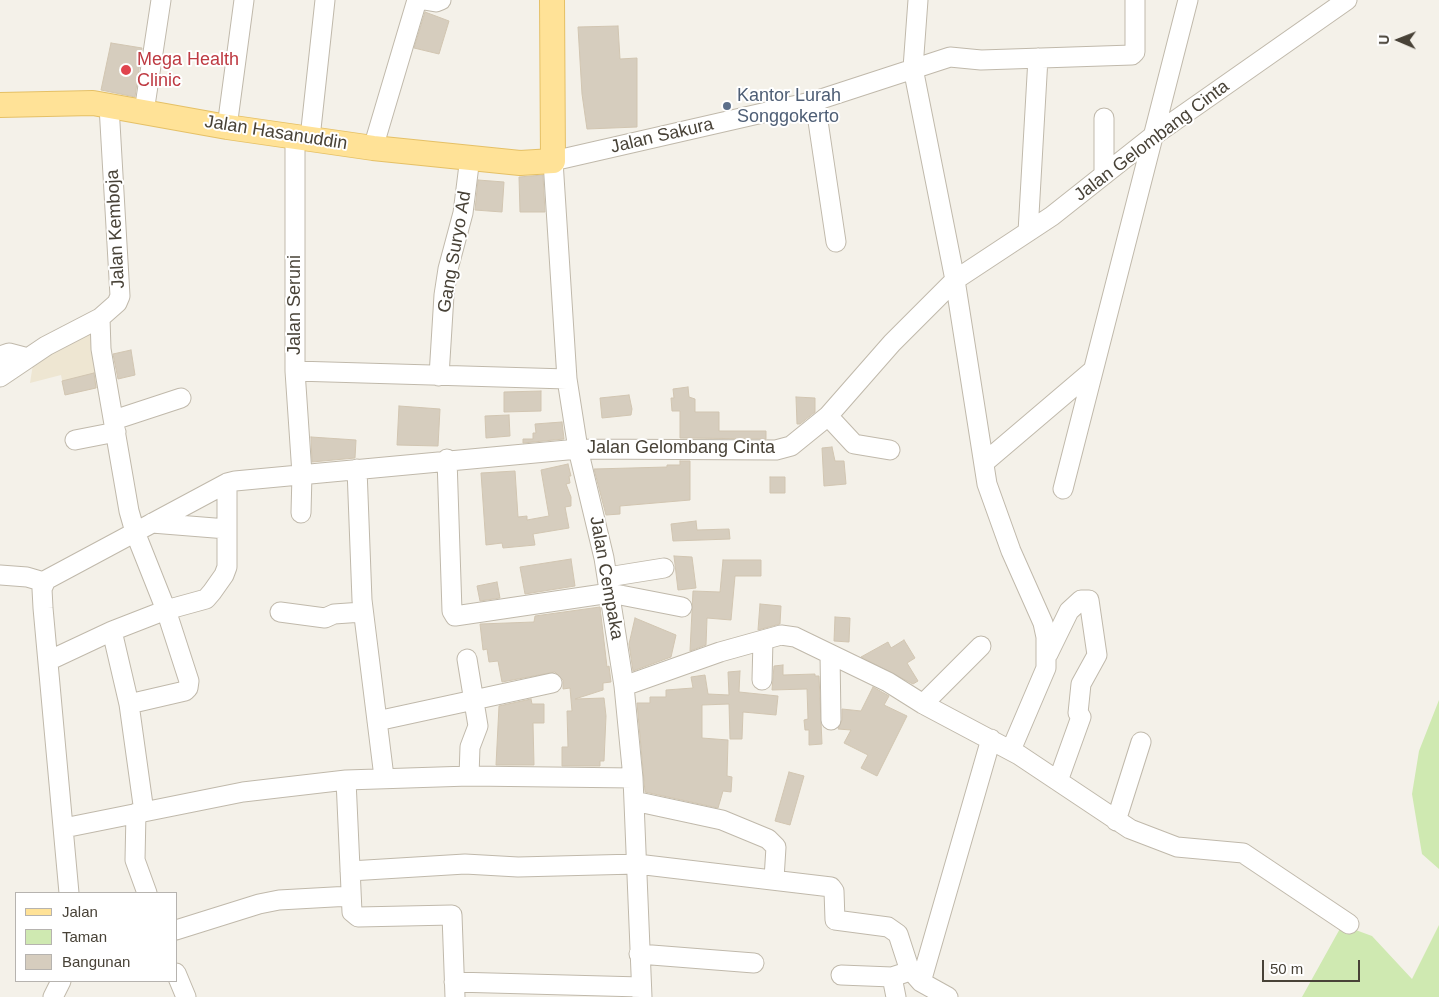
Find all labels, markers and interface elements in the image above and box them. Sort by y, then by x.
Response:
north arrow [1374,15,1424,65]
text: U [1376,35,1392,45]
place label: Mega Health Clinic [137,49,239,92]
marker: Mega Health Clinic [119,63,133,77]
street label: Jalan Gelombang Cinta [1070,76,1234,206]
place label: Kantor Lurah Songgokerto [737,85,841,128]
marker: Kantor Lurah Songgokerto [721,100,733,112]
street label: Jalan Hasanuddin [203,111,349,155]
street label: Jalan Sakura [608,114,716,158]
street label: Jalan Kemboja [102,169,130,289]
street label: Gang Suryo Ad [434,190,476,314]
street label: Jalan Seruni [284,255,306,355]
street label: Jalan Gelombang Cinta [587,437,775,459]
street label: Jalan Cempaka [585,515,627,641]
legend [15,892,178,982]
text: Jalan [62,903,98,920]
text: Taman [62,928,107,945]
scale bar [1264,950,1362,982]
text: Bangunan [62,953,130,970]
text: 50 m [1270,960,1303,977]

